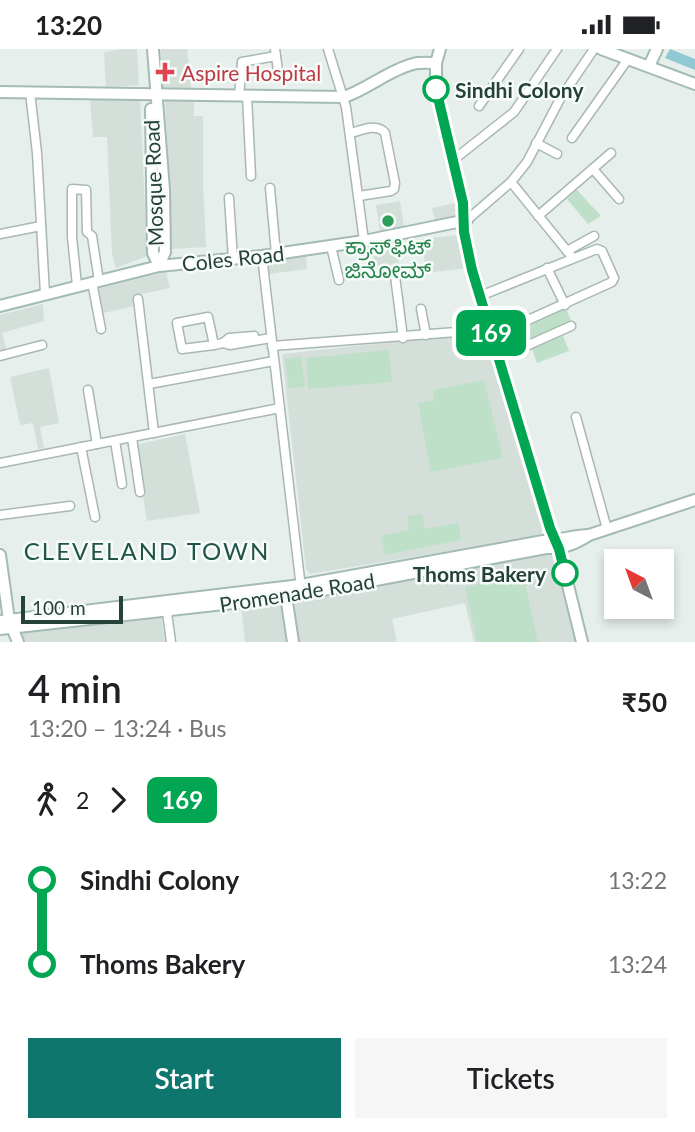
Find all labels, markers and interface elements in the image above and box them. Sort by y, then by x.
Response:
text: 13:20 [35,9,102,41]
place label: Aspire Hospital [181,60,321,85]
marker: Aspire Hospital [155,62,175,82]
marker: Sindhi Colony [423,76,449,102]
place label: Sindhi Colony [455,77,584,102]
street label: Mosque Road [138,119,168,247]
marker: ಕ್ರಾಸ್‌ಫಿಟ್ ಜಿನೋಮ್ [380,213,396,229]
place label: ಕ್ರಾಸ್‌ಫಿಟ್ ಜಿನೋಮ್ [345,233,432,282]
street label: Coles Road [181,240,285,276]
line badge: 169 [451,310,531,356]
text: 169 [470,318,512,347]
district label: CLEVELAND TOWN [24,536,270,565]
north arrow [604,549,674,619]
map controls [604,549,674,619]
marker: Thoms Bakery [552,560,578,586]
place label: Thoms Bakery [413,561,547,586]
street label: Promenade Road [218,567,376,617]
scale bar [21,593,122,625]
text: 100 m [32,596,86,619]
text: 4 min [28,665,122,711]
text: ₹50 [622,686,667,718]
text: 13:20 – 13:24 · Bus [28,714,227,742]
icon: walk [28,781,66,819]
icon: forward [99,781,137,819]
text: 169 [161,785,203,814]
text: 2 [76,786,89,814]
text: Sindhi Colony [80,864,239,896]
text: 13:22 [608,866,667,894]
text: Thoms Bakery [80,948,245,980]
text: 13:24 [608,950,667,978]
button: Start [28,1038,341,1118]
button: Tickets [355,1038,667,1118]

